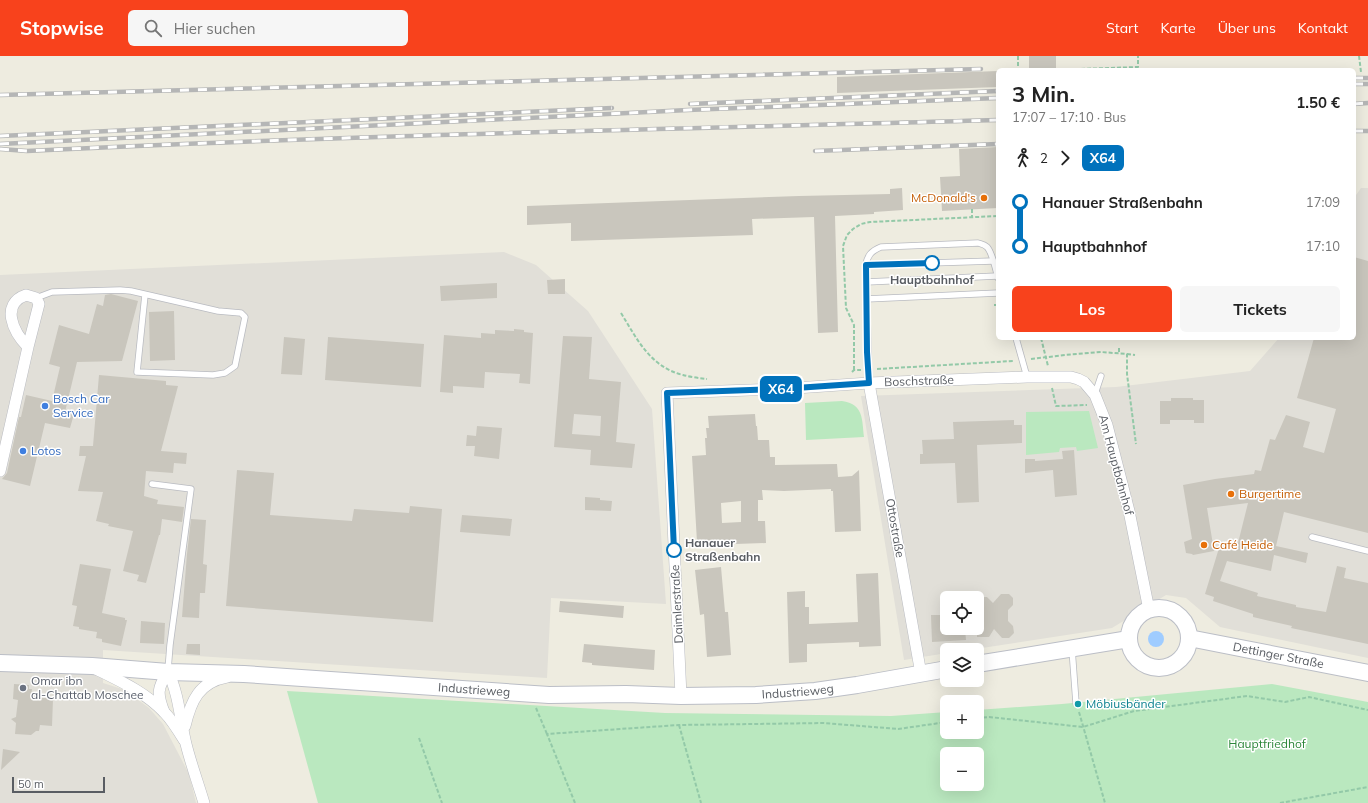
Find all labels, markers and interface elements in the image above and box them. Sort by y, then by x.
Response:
search box [128,10,408,46]
text: Stopwise [20,16,104,40]
icon: search [142,17,164,39]
text: Hier suchen [174,19,256,38]
text: Start [1106,19,1138,37]
text: Karte [1160,19,1196,37]
text: Über uns [1218,19,1276,37]
text: Kontakt [1298,19,1348,37]
text: 3 Min. [1012,80,1075,108]
text: 1.50 € [1296,93,1340,112]
text: 17:07 – 17:10 · Bus [1012,109,1126,125]
icon: walk [1012,147,1034,169]
icon: forward [1054,147,1076,169]
text: X64 [1090,149,1116,167]
text: 2 [1040,150,1048,166]
place label: McDonald's [911,190,976,205]
marker: McDonald's [979,193,989,203]
text: Hanauer Straßenbahn [1042,193,1203,212]
text: 17:09 [1306,194,1340,210]
text: Hauptbahnhof [1042,237,1147,256]
text: 17:10 [1306,238,1340,254]
marker: Hauptbahnhof [924,255,940,271]
place label: Hauptbahnhof [890,272,975,287]
button: Los [1012,286,1172,332]
button: Tickets [1180,286,1340,332]
street label: Boschstraße [884,372,954,389]
line badge: X64 [758,376,804,402]
text: X64 [768,380,794,398]
place label: Bosch Car Service [53,391,110,420]
marker: Bosch Car Service [40,401,50,411]
street label: Am Hauptbahnhof [1096,413,1137,518]
place label: Lotos [31,443,61,458]
marker: Lotos [18,446,28,456]
place label: Burgertime [1239,486,1301,501]
marker: Burgertime [1226,489,1236,499]
street label: Ottostraße [883,497,908,559]
place label: Hanauer Straßenbahn [685,535,761,564]
place label: Café Heide [1212,537,1273,552]
marker: Café Heide [1199,540,1209,550]
marker: Hanauer Straßenbahn [666,542,682,558]
street label: Daimlerstraße [667,564,686,644]
map controls [940,591,984,791]
button: locate [940,591,984,635]
street label: Dettinger Straße [1232,639,1325,671]
button: layers [940,643,984,687]
place label: Omar ibn al-Chattab Moschee [31,673,144,702]
street label: Industrieweg [438,679,511,699]
street label: Industrieweg [761,680,835,702]
marker: Omar ibn al-Chattab Moschee [18,683,28,693]
button: + [940,695,984,739]
place label: Möbiusbänder [1086,696,1166,711]
marker: Möbiusbänder [1073,699,1083,709]
park label: Hauptfriedhof [1228,736,1307,751]
button: − [940,747,984,791]
scale bar [12,775,105,794]
text: 50 m [18,777,44,791]

